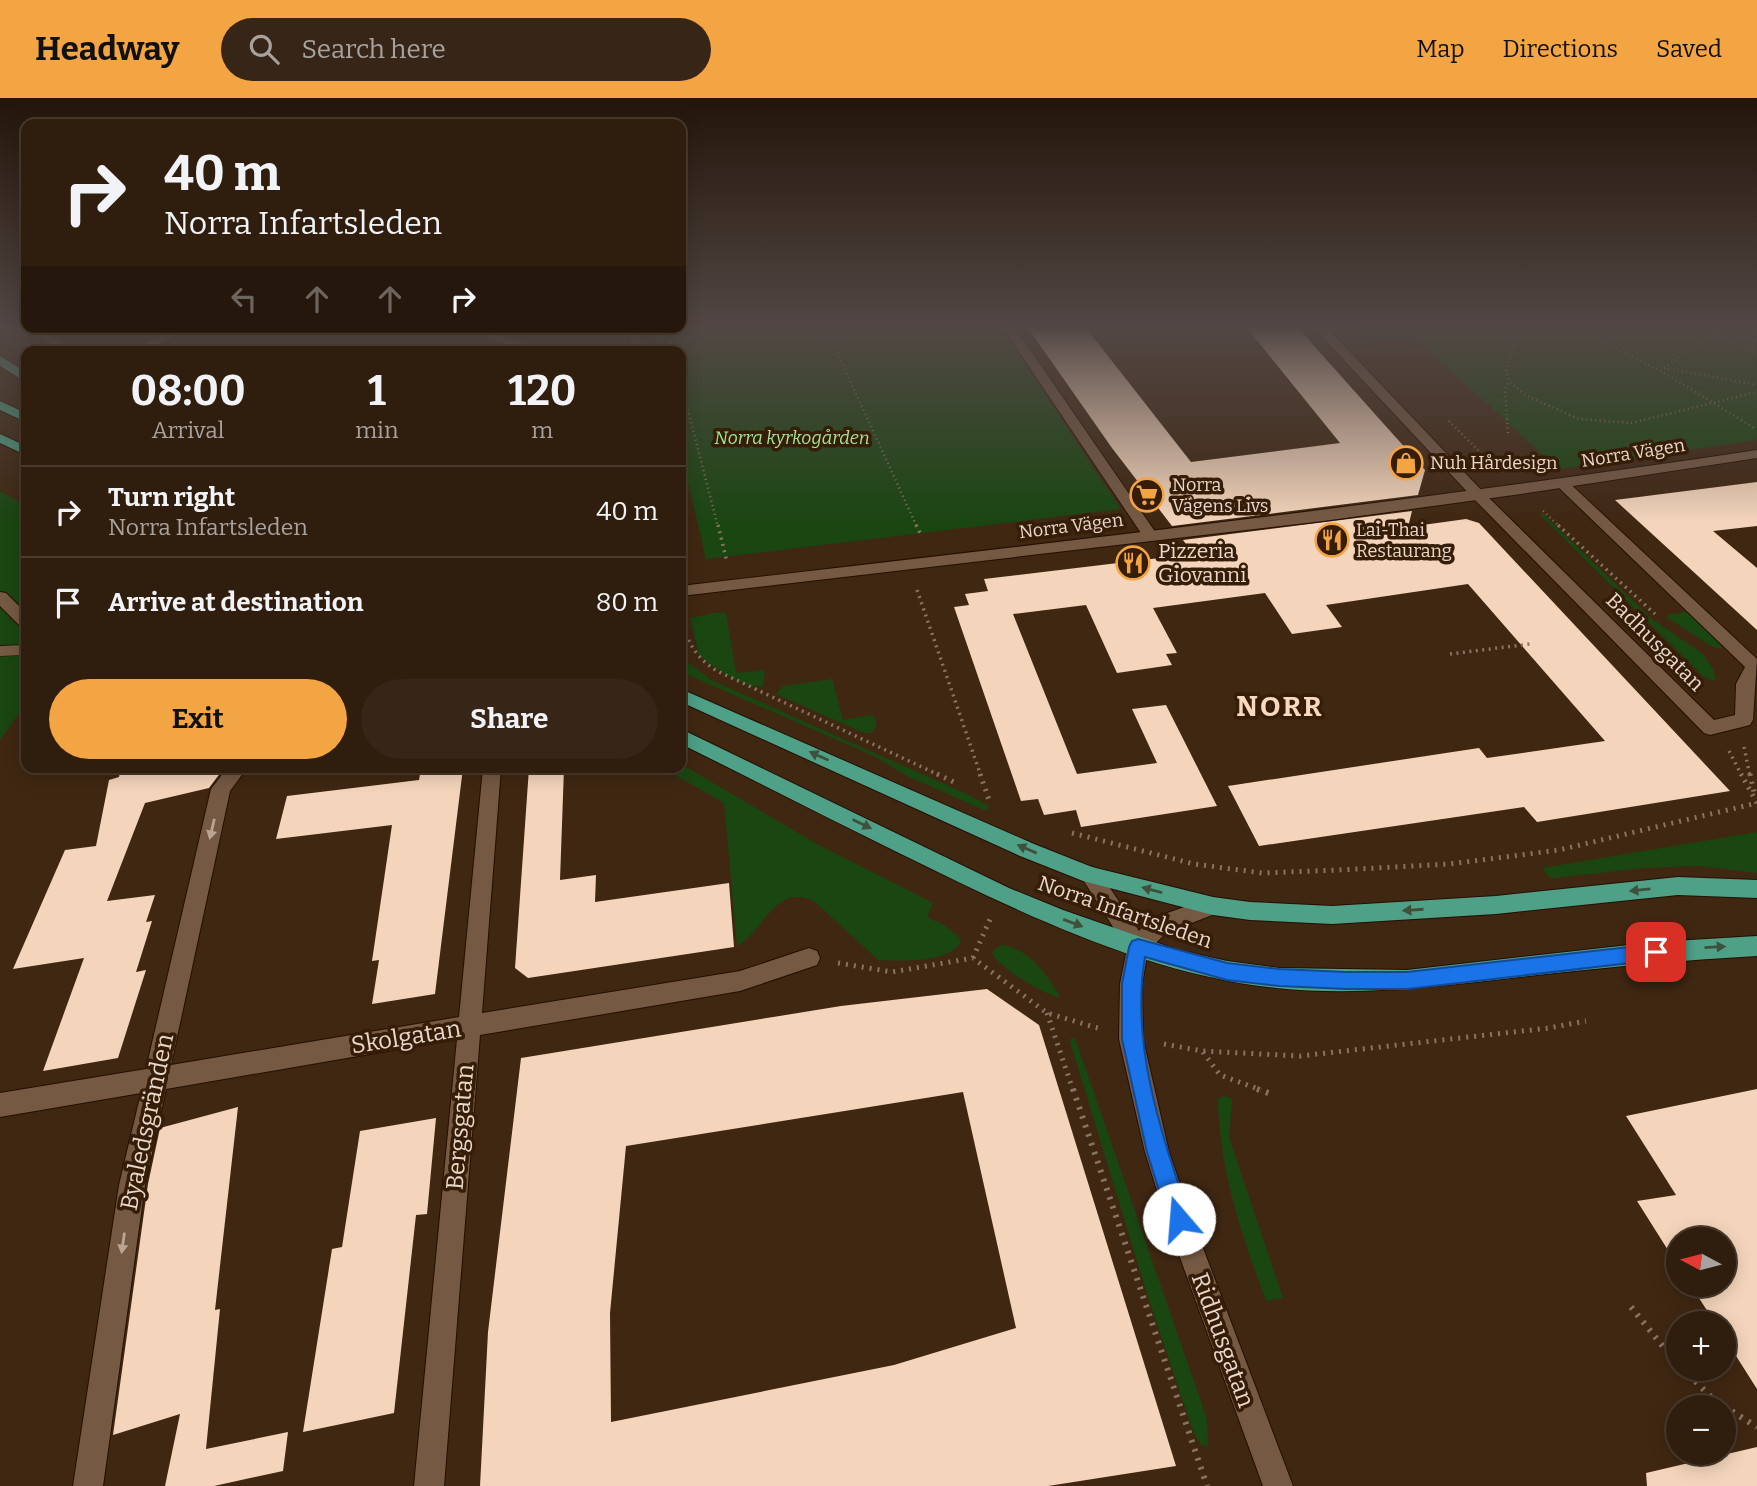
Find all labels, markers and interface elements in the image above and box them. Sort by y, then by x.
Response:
search box [221,18,711,81]
text: Headway [35,29,179,69]
icon: search [245,30,283,68]
text: Search here [301,34,446,65]
text: Map [1416,35,1465,63]
text: Directions [1503,35,1618,63]
text: Saved [1656,35,1722,63]
text: 40 m [164,144,281,203]
icon: right [49,147,140,238]
text: Norra Infartsleden [164,204,442,242]
icon: left [225,280,263,318]
icon: ahead [298,280,336,318]
icon: ahead [371,280,409,318]
icon: right [444,280,482,318]
text: 08:00 [131,366,246,416]
text: 1 [368,366,386,416]
text: 120 [508,366,576,416]
text: Arrival [152,416,225,444]
text: min [355,416,398,444]
text: m [531,416,553,444]
park label: Norra kyrkogården [714,427,870,449]
street label: Norra Vägen [1580,434,1687,472]
shop icon: Nuh Hårdesign [1387,444,1425,482]
place label: Nuh Hårdesign [1430,452,1558,474]
place label: Norra Vägens Livs [1172,474,1268,517]
supermarket icon: Norra Vägens Livs [1128,476,1166,514]
text: Turn right [108,482,235,513]
icon: right [49,493,87,531]
text: 40 m [596,496,658,527]
street label: Norra Vägen [1018,509,1125,543]
text: Norra Infartsleden [108,513,308,541]
place label: Lai-Thai Restaurang [1356,519,1452,562]
restaurant icon: Lai-Thai Restaurang [1313,521,1351,559]
place label: Pizzeria Giovanni [1158,538,1246,588]
restaurant icon: Pizzeria Giovanni [1114,544,1152,582]
icon: arrive [49,584,87,622]
text: Arrive at destination [108,587,363,618]
text: 80 m [596,587,658,618]
street label: Badhusgatan [1600,587,1710,697]
button: Exit [49,679,347,759]
button: Share [361,679,658,759]
district label: NORR [1236,690,1324,723]
one-way arrow [809,750,829,762]
one-way arrow [206,818,217,840]
one-way arrow [852,819,872,830]
one-way arrow [1016,843,1037,854]
street label: Norra Infartsleden [1034,870,1216,954]
one-way arrow [1141,884,1163,895]
one-way arrow [1629,885,1651,896]
one-way arrow [1402,904,1424,915]
one-way arrow [1062,918,1083,929]
pin [1626,922,1686,982]
icon: arrive [1637,933,1675,971]
one-way arrow [1704,941,1726,952]
street label: Skolgatan [349,1014,463,1060]
street label: Byaledsgränden [115,1031,179,1213]
street label: Bergsgatan [441,1063,479,1191]
position arrow [1142,1182,1216,1256]
north arrow [1666,1227,1736,1297]
map controls [1666,1227,1736,1465]
one-way arrow [117,1232,128,1254]
street label: Ridhusgatan [1186,1269,1260,1411]
button: + [1666,1311,1736,1381]
button: − [1666,1395,1736,1465]

